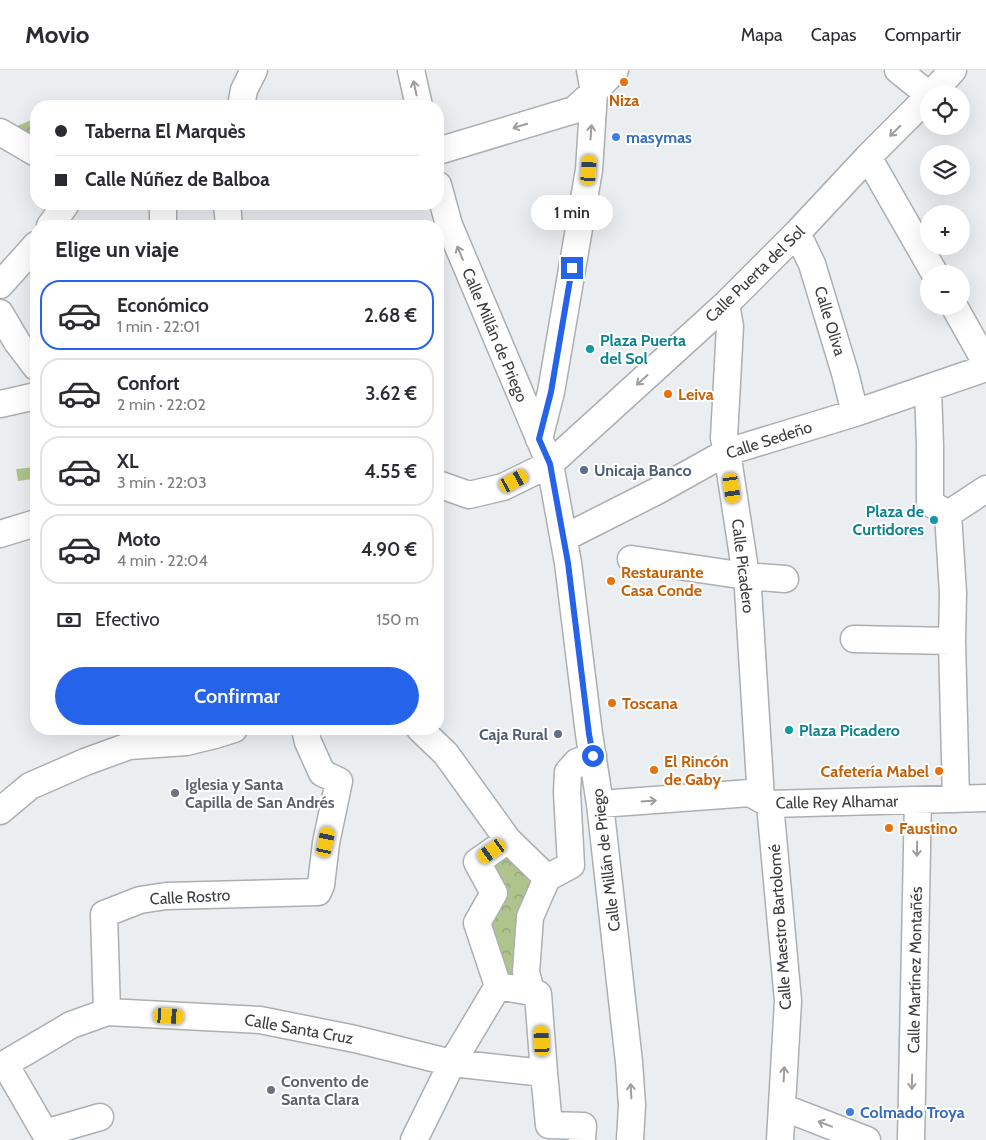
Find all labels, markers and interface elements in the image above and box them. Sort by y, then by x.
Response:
text: Movio [25,20,90,49]
text: Mapa [741,24,783,46]
text: Capas [811,24,857,46]
text: Compartir [885,24,961,46]
marker: Niza [618,76,630,88]
one-way arrow [410,81,419,97]
map controls [920,85,970,315]
button: locate [920,85,970,135]
place label: Niza [609,91,639,110]
text: Taberna El Marquès [85,120,246,143]
one-way arrow [512,122,528,132]
one-way arrow [587,124,596,140]
one-way arrow [889,124,901,136]
place label: masymas [626,128,692,147]
marker: masymas [610,131,622,143]
button: layers [920,145,970,195]
car [580,155,597,185]
text: Calle Núñez de Balboa [85,168,270,191]
callout: 1 min [531,196,613,230]
text: 1 min [554,203,590,222]
button: + [920,205,970,255]
street label: Calle Puerta del Sol [701,222,809,326]
text: Elige un viaje [55,236,179,263]
one-way arrow [455,246,465,261]
route end [561,257,583,279]
street label: Calle Millán de Priego [458,265,532,405]
button: − [920,265,970,315]
street label: Calle Oliva [810,284,850,358]
icon: car [57,293,102,338]
text: Económico [117,294,209,317]
text: 2.68 € [364,304,417,327]
text: 1 min · 22:01 [117,317,200,336]
place label: Plaza Puerta del Sol [600,331,686,368]
marker: Plaza Puerta del Sol [584,343,596,355]
icon: car [57,371,102,416]
text: Confort [117,372,180,395]
one-way arrow [636,374,649,386]
text: 3.62 € [365,382,417,405]
place label: Leiva [678,385,714,404]
marker: Leiva [662,388,674,400]
text: 2 min · 22:02 [117,395,206,414]
street label: Calle Sedeño [724,417,815,463]
icon: car [57,449,102,494]
text: XL [117,450,138,473]
text: 4.55 € [364,460,417,483]
place label: Unicaja Banco [594,461,692,480]
marker: Unicaja Banco [578,464,590,476]
car [497,467,530,495]
car [722,472,741,504]
text: 3 min · 22:03 [117,473,207,492]
place label: Plaza de Curtidores [853,502,924,539]
marker: Plaza de Curtidores [928,514,940,526]
street label: Calle Picadero [728,518,758,614]
icon: car [57,527,102,572]
text: Moto [117,528,161,551]
text: 4.90 € [361,538,417,561]
text: 4 min · 22:04 [117,551,208,570]
place label: Restaurante Casa Conde [621,563,704,600]
marker: Restaurante Casa Conde [605,575,617,587]
icon: cash [55,606,83,634]
text: Efectivo [95,608,160,631]
text: 150 m [376,610,419,629]
button: Confirmar [55,667,419,725]
place label: Toscana [622,694,678,713]
marker: Toscana [606,697,618,709]
place label: Plaza Picadero [799,721,900,740]
marker: Plaza Picadero [783,724,795,736]
place label: Caja Rural [479,725,548,744]
marker: Caja Rural [552,728,564,740]
route start [582,745,604,767]
place label: El Rincón de Gaby [664,752,729,789]
place label: Cafetería Mabel [821,762,929,781]
marker: El Rincón de Gaby [648,764,660,776]
marker: Cafetería Mabel [933,765,945,777]
place label: Iglesia y Santa Capilla de San Andrés [185,775,335,812]
marker: Iglesia y Santa Capilla de San Andrés [169,787,181,799]
street label: Calle Millán de Priego [588,787,624,933]
street label: Calle Rey Alhamar [776,791,899,813]
one-way arrow [641,796,657,805]
place label: Faustino [899,819,958,838]
marker: Faustino [883,822,895,834]
car [315,826,336,858]
car [475,836,508,866]
one-way arrow [912,840,922,857]
street label: Calle Maestro Bartolomé [765,844,795,1010]
street label: Calle Rostro [149,885,231,909]
street label: Calle Martínez Montañés [904,886,926,1054]
car [153,1008,184,1024]
street label: Calle Santa Cruz [243,1010,355,1048]
car [533,1026,550,1056]
one-way arrow [779,1066,789,1082]
place label: Convento de Santa Clara [281,1072,369,1109]
one-way arrow [908,1073,917,1089]
marker: Convento de Santa Clara [265,1084,277,1096]
one-way arrow [626,1084,635,1100]
place label: Colmado Troya [860,1103,965,1122]
marker: Colmado Troya [844,1106,856,1118]
one-way arrow [818,1118,833,1128]

